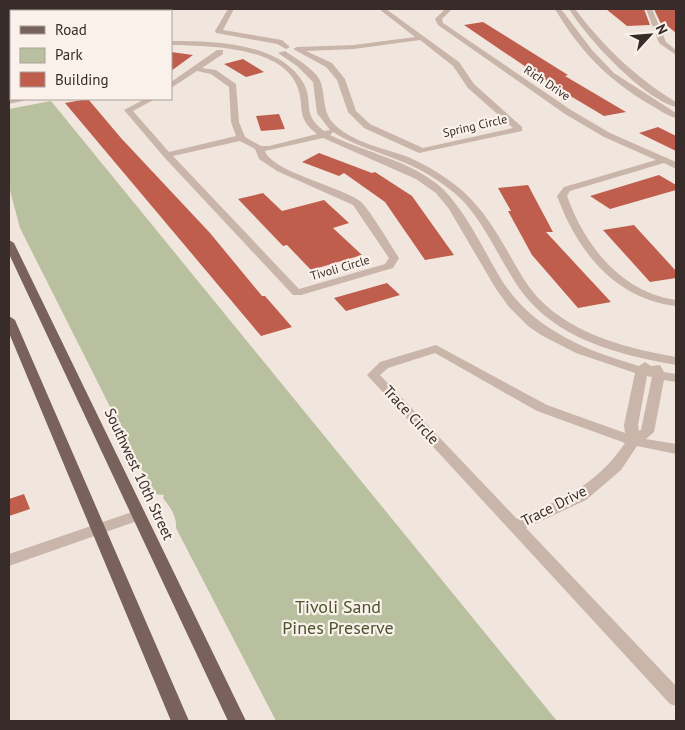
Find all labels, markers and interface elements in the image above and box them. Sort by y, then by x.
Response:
legend [10,10,172,100]
north arrow [625,10,675,60]
text: Road [55,20,87,39]
text: N [652,21,672,37]
text: Park [55,45,83,64]
street label: Rich Drive [521,62,573,103]
text: Building [55,70,109,89]
street label: Spring Circle [441,111,509,140]
street label: Tivoli Circle [308,252,371,283]
street label: Trace Circle [379,381,443,448]
street label: Southwest 10th Street [101,405,178,543]
street label: Trace Drive [518,481,590,530]
park label: Tivoli Sand Pines Preserve [282,595,394,639]

